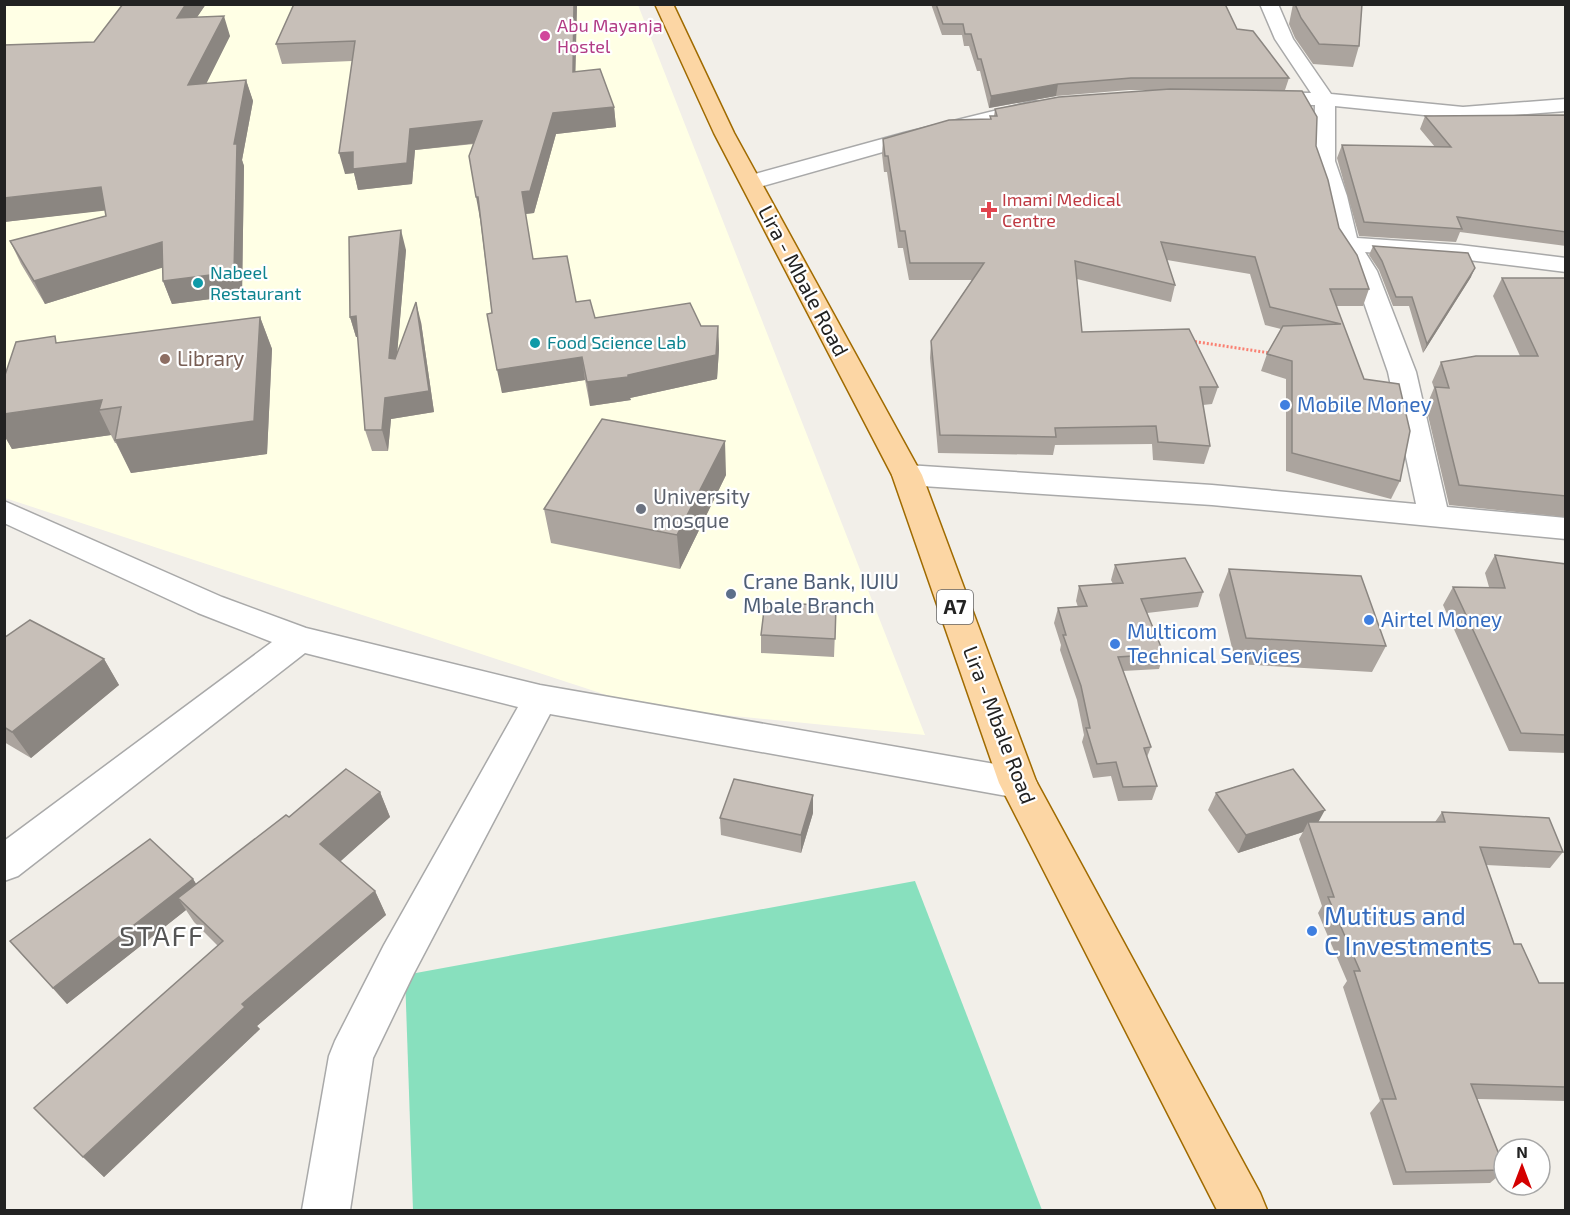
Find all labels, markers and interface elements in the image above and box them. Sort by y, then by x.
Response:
place label: Abu Mayanja Hostel [557,14,663,57]
marker: Abu Mayanja Hostel [538,29,552,43]
place label: Imami Medical Centre [1002,188,1122,231]
street label: Lira - Mbale Road [754,201,855,360]
marker: Imami Medical Centre [980,201,998,219]
place label: Nabeel Restaurant [210,261,301,304]
marker: Nabeel Restaurant [191,276,205,290]
place label: Food Science Lab [547,331,686,353]
marker: Food Science Lab [528,336,542,350]
place label: Library [177,345,244,370]
marker: Library [158,352,172,366]
place label: Mobile Money [1297,391,1432,416]
marker: Mobile Money [1278,398,1292,412]
place label: University mosque [653,483,750,532]
marker: University mosque [634,502,648,516]
place label: Crane Bank, IUIU Mbale Branch [743,568,899,617]
marker: Crane Bank, IUIU Mbale Branch [724,587,738,601]
road number: A7 [937,590,973,624]
place label: Airtel Money [1381,606,1502,631]
marker: Airtel Money [1362,613,1376,627]
place label: Multicom Technical Services [1127,618,1300,667]
marker: Multicom Technical Services [1108,637,1122,651]
street label: Lira - Mbale Road [959,642,1042,807]
place label: Mutitus and C Investments [1324,899,1492,960]
district label: STAFF [119,918,205,952]
marker: Mutitus and C Investments [1305,924,1319,938]
north arrow [1492,1137,1552,1197]
text: N [1516,1142,1528,1161]

